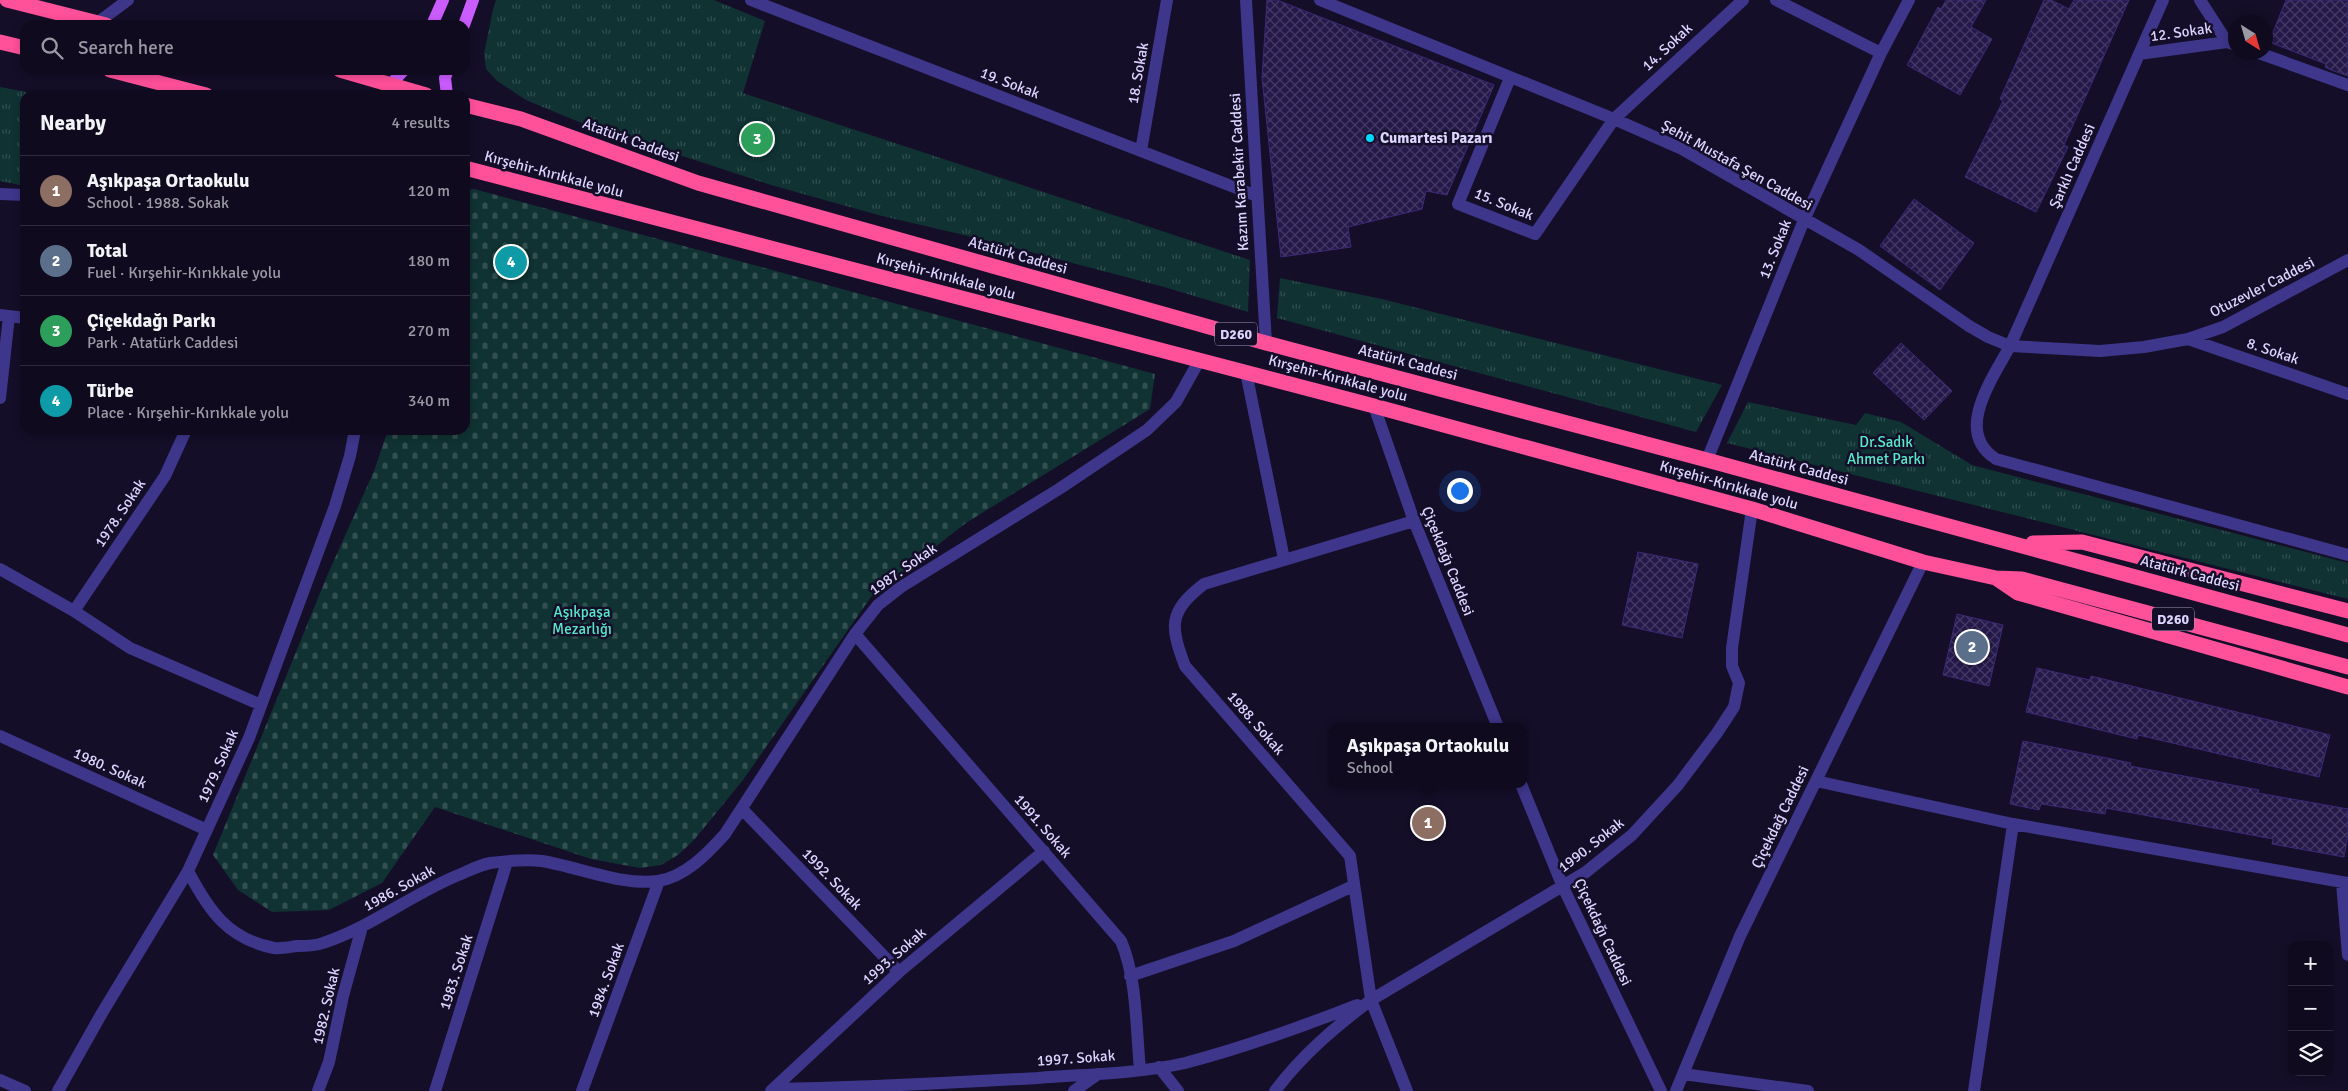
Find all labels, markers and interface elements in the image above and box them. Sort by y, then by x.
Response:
north arrow [2228,15,2273,60]
street label: 14. Sokak [1638,19,1696,75]
street label: 12. Sokak [2149,19,2214,45]
search box [20,20,470,75]
icon: search [38,34,66,62]
text: Search here [78,36,174,60]
street label: 18. Sokak [1124,40,1152,105]
street label: 19. Sokak [978,63,1043,103]
street label: Kazım Karabekir Caddesi [1226,92,1252,252]
text: Nearby [40,110,106,136]
text: 4 results [391,113,450,133]
street label: Atatürk Caddesi [580,114,682,166]
street label: Şehit Mustafa Şen Caddesi [1658,116,1816,214]
pin: 3 [741,120,773,158]
street label: Şarklı Caddesi [2045,121,2099,211]
place label: Cumartesi Pazarı [1380,129,1492,147]
marker: Cumartesi Pazarı [1364,132,1376,144]
street label: Kırşehir-Kırıkkale yolu [482,147,626,201]
text: Aşıkpaşa Ortaokulu [87,169,249,193]
text: 1 [52,181,60,201]
text: 120 m [408,181,450,201]
street label: 15. Sokak [1472,184,1537,224]
text: School · 1988. Sokak [87,193,229,213]
street label: 13. Sokak [1755,216,1795,281]
street label: Atatürk Caddesi [967,232,1069,278]
text: Total [87,239,128,263]
pin: 4 [495,243,527,281]
street label: Kırşehir-Kırıkkale yolu [874,249,1018,303]
text: 2 [52,251,60,271]
text: 180 m [408,251,450,271]
street label: Otuzevler Caddesi [2207,253,2317,321]
text: Fuel · Kırşehir-Kırıkkale yolu [87,263,281,283]
text: Çiçekdağı Parkı [87,309,216,333]
text: 3 [52,321,60,341]
text: 270 m [408,321,450,341]
road number: D260 [1215,322,1257,346]
text: Park · Atatürk Caddesi [87,333,238,353]
street label: 8. Sokak [2244,334,2302,368]
street label: Atatürk Caddesi [1356,340,1460,384]
street label: Kırşehir-Kırıkkale yolu [1266,351,1410,405]
text: Türbe [87,379,134,403]
text: 4 [52,391,60,411]
text: 340 m [408,391,450,411]
text: Place · Kırşehir-Kırıkkale yolu [87,403,289,423]
park label: Dr.Sadık Ahmet Parkı [1847,433,1925,468]
street label: Atatürk Caddesi [1747,445,1851,489]
street label: Kırşehir-Kırıkkale yolu [1658,457,1800,513]
street label: 1978. Sokak [91,475,150,551]
your location [1447,478,1473,504]
street label: Çiçekdağı Caddesi [1418,504,1478,618]
street label: 1987. Sokak [866,539,941,599]
street label: Atatürk Caddesi [2138,551,2242,595]
park label: Aşıkpaşa Mezarlığı [552,603,612,638]
road number: D260 [2152,608,2194,630]
pin: 2 [1956,628,1988,666]
street label: 1988. Sokak [1223,687,1289,759]
popup [1329,723,1527,788]
street label: 1979. Sokak [194,726,242,805]
text: Aşıkpaşa Ortaokulu [1347,734,1509,758]
street label: 1980. Sokak [71,744,150,792]
text: School [1347,758,1393,778]
street label: Çiçekdağ Caddesi [1747,763,1813,871]
street label: 1991. Sokak [1010,790,1076,862]
pin: 1 [1412,804,1444,842]
street label: 1990. Sokak [1555,813,1628,876]
street label: 1992. Sokak [798,845,866,914]
street label: 1986. Sokak [360,861,438,915]
street label: Çiçekdağı Caddesi [1570,875,1636,989]
street label: 1993. Sokak [858,923,930,989]
street label: 1983. Sokak [435,931,477,1012]
street label: 1984. Sokak [584,940,628,1020]
map controls [2288,941,2333,1076]
button: + [2288,941,2333,986]
street label: 1982. Sokak [308,965,344,1046]
button: − [2288,986,2333,1031]
button: layers [2288,1031,2333,1076]
street label: 1997. Sokak [1036,1046,1116,1070]

